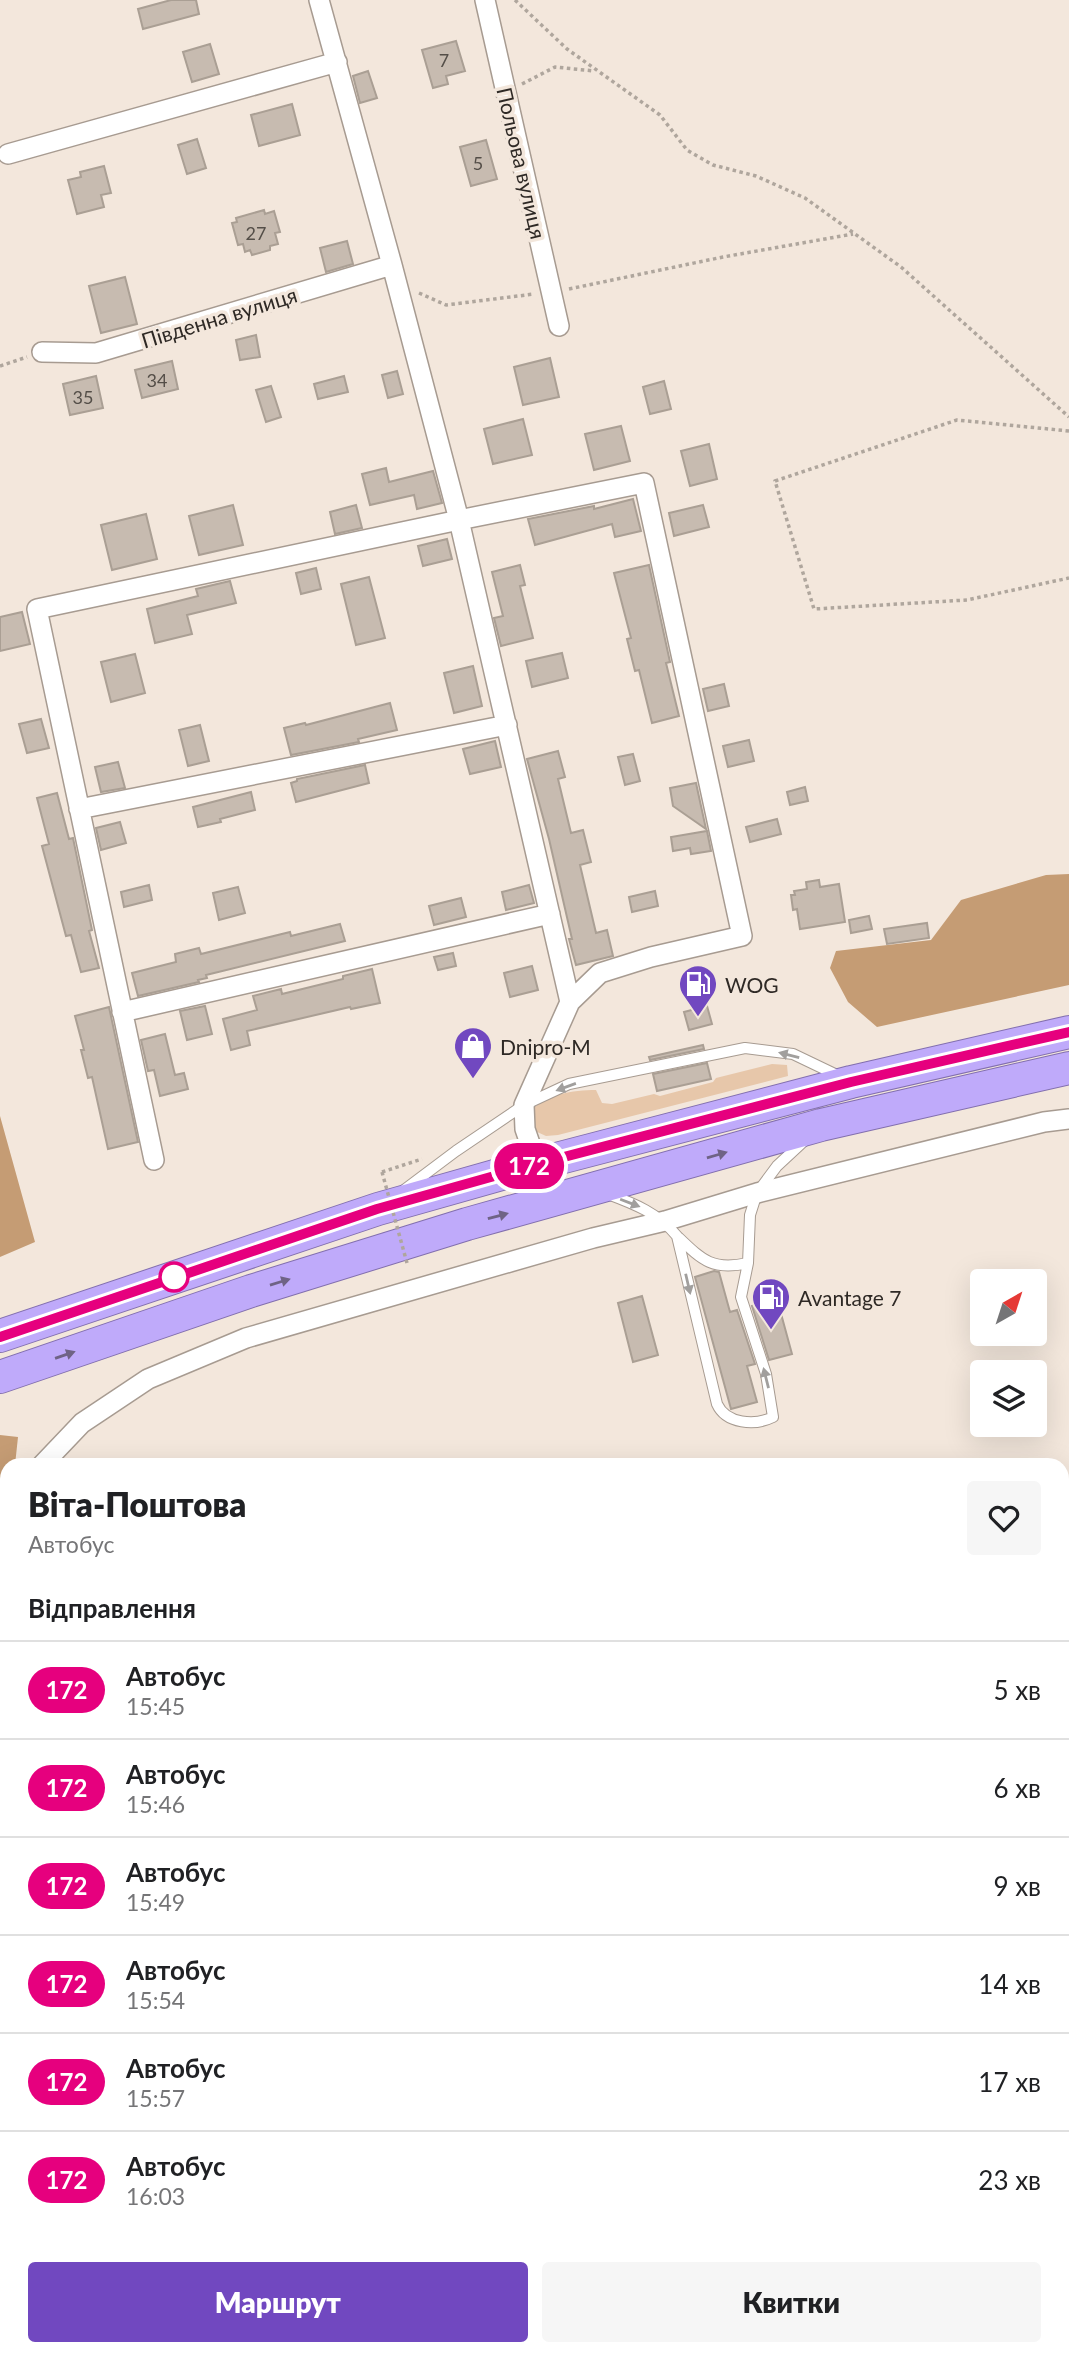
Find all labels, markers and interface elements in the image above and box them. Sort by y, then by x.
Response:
house number: 7 [439,49,449,71]
street label: Польова вулиця [492,85,552,241]
house number: 5 [473,152,483,174]
house number: 27 [246,222,266,244]
street label: Південна вулиця [138,281,300,353]
house number: 34 [147,369,167,391]
house number: 35 [73,386,93,408]
fuel station icon: WOG [677,963,719,1018]
place label: WOG [725,972,779,997]
shop icon: Dnipro-M [452,1025,494,1080]
place label: Dnipro-M [500,1034,591,1059]
one-way arrow [777,1049,799,1060]
one-way arrow [556,1081,577,1092]
line badge: 172 [489,1143,569,1189]
one-way arrow [707,1149,728,1159]
text: 172 [508,1151,550,1180]
one-way arrow [620,1197,641,1208]
one-way arrow [487,1210,509,1221]
unlabelled marker [159,1262,189,1292]
north arrow [970,1269,1046,1346]
map controls [970,1269,1047,1437]
one-way arrow [683,1273,694,1295]
fuel station icon: Avantage 7 [750,1276,792,1331]
one-way arrow [270,1277,291,1287]
place label: Avantage 7 [798,1285,901,1310]
one-way arrow [54,1349,75,1360]
button: layers [970,1360,1047,1437]
one-way arrow [760,1367,771,1389]
button: heart [967,1481,1041,1555]
text: Віта-Поштова [28,1484,246,1524]
text: Автобус [28,1530,114,1558]
text: Відправлення [28,1592,196,1624]
text: Автобус [126,1660,225,1692]
text: 5 хв [993,1674,1041,1706]
text: 172 [46,1675,87,1704]
text: 15:45 [126,1692,185,1720]
text: Автобус [126,1758,225,1790]
text: 6 хв [993,1772,1041,1804]
text: 172 [46,1773,87,1802]
text: 15:46 [126,1790,185,1818]
text: Автобус [126,1856,225,1888]
text: 9 хв [993,1870,1041,1902]
text: 172 [46,1871,87,1900]
text: 15:49 [126,1888,185,1916]
text: Автобус [126,1954,225,1986]
text: 14 хв [978,1968,1041,2000]
text: 172 [46,1969,87,1998]
text: 15:54 [126,1986,185,2014]
text: Автобус [126,2052,225,2084]
text: 17 хв [978,2066,1041,2098]
text: 172 [46,2067,87,2096]
text: 15:57 [126,2084,185,2112]
text: Автобус [126,2150,225,2182]
text: 23 хв [978,2164,1041,2196]
text: 172 [46,2165,87,2194]
text: 16:03 [126,2182,185,2210]
button: Маршрут [28,2262,528,2342]
button: Квитки [542,2262,1041,2342]

